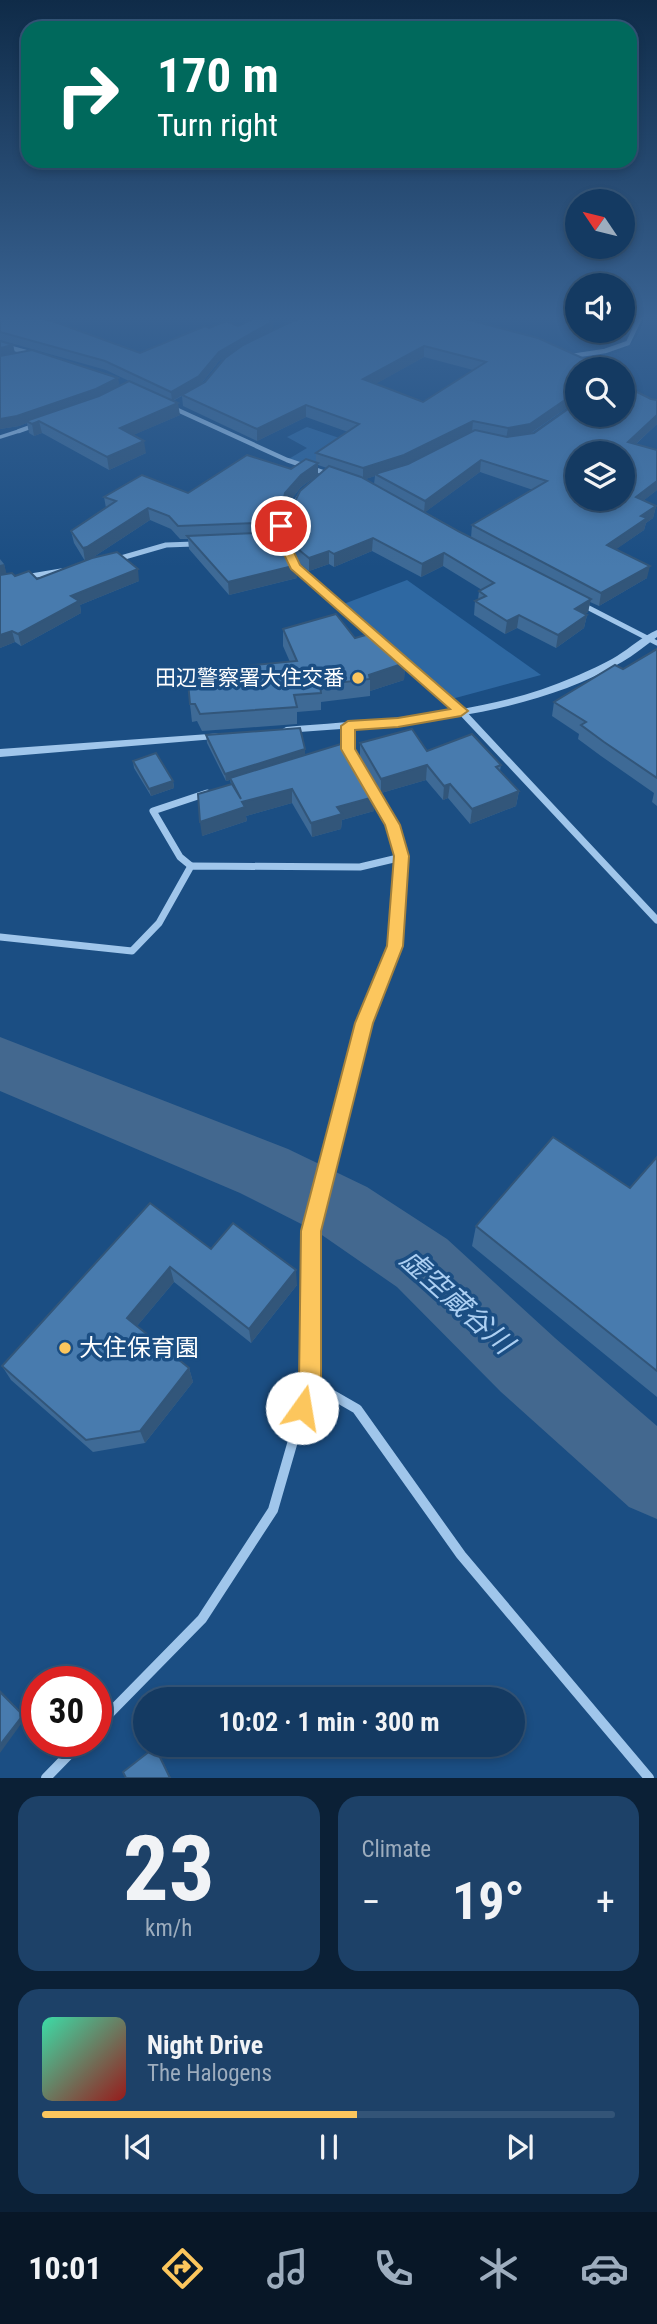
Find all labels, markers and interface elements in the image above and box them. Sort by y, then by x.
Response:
text: 170 m [157,47,279,104]
icon: right [42,49,133,140]
text: Turn right [157,106,278,144]
north arrow [565,189,635,259]
map controls [565,189,635,511]
button: sound [565,273,635,343]
button: search [565,357,635,427]
button: layers [565,441,635,511]
pin [251,496,311,556]
icon: arrive [262,507,300,545]
place label: 田辺警察署大住交番 [155,666,344,690]
marker: 田辺警察署大住交番 [350,670,366,686]
water label: 虚空蔵谷川 [394,1242,522,1362]
place label: 大住保育園 [79,1334,199,1362]
marker: 大住保育園 [57,1340,73,1356]
position arrow [265,1371,339,1445]
speed limit sign: 30 [21,1666,112,1757]
text: 10:02 · 1 min · 300 m [219,1707,439,1737]
text: 23 [123,1816,215,1922]
text: Climate [362,1836,431,1863]
text: 19° [452,1871,525,1932]
text: − [362,1880,381,1924]
text: + [596,1880,615,1924]
text: km/h [145,1915,192,1942]
text: Night Drive [147,2030,263,2060]
text: The Halogens [147,2060,272,2087]
icon: previous [119,2128,157,2166]
icon: pause [310,2128,348,2166]
icon: next [501,2128,539,2166]
icon: directions [158,2244,207,2293]
icon: music [263,2244,312,2293]
icon: phone [369,2244,418,2293]
icon: climate [474,2244,523,2293]
icon: car [580,2244,629,2293]
text: 10:01 [28,2249,102,2287]

